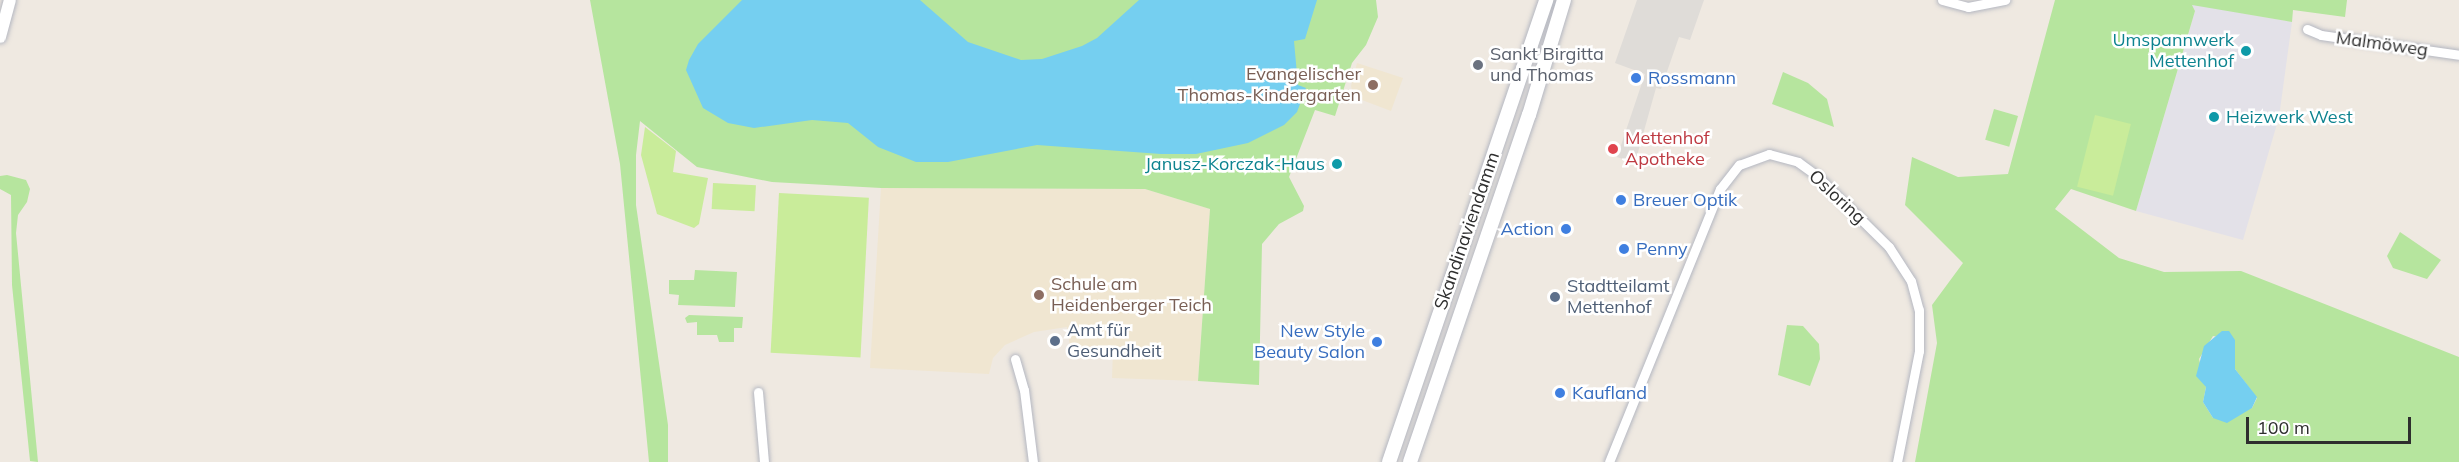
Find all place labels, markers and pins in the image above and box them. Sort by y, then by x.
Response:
place label: Umspannwerk Mettenhof [2112,30,2234,72]
place label: Sankt Birgitta und Thomas [1490,44,1604,86]
marker: Umspannwerk Mettenhof [2239,44,2253,58]
marker: Sankt Birgitta und Thomas [1471,58,1485,72]
place label: Evangelischer Thomas-Kindergarten [1178,64,1361,106]
place label: Rossmann [1648,67,1736,89]
marker: Rossmann [1629,71,1643,85]
marker: Evangelischer Thomas-Kindergarten [1366,78,1380,92]
place label: Heizwerk West [2226,106,2353,128]
marker: Heizwerk West [2207,110,2221,124]
place label: Mettenhof Apotheke [1625,128,1710,170]
marker: Mettenhof Apotheke [1606,142,1620,156]
place label: Janusz-Korczak-Haus [1145,153,1325,175]
marker: Janusz-Korczak-Haus [1330,157,1344,171]
place label: Breuer Optik [1633,189,1737,211]
marker: Breuer Optik [1614,193,1628,207]
place label: Action [1501,218,1554,240]
marker: Action [1559,222,1573,236]
place label: Penny [1636,238,1688,260]
marker: Penny [1617,242,1631,256]
place label: Schule am Heidenberger Teich [1051,274,1212,316]
place label: Stadtteilamt Mettenhof [1567,276,1670,318]
marker: Schule am Heidenberger Teich [1032,288,1046,302]
marker: Stadtteilamt Mettenhof [1548,290,1562,304]
place label: Amt für Gesundheit [1067,320,1162,362]
place label: New Style Beauty Salon [1254,321,1365,364]
marker: Amt für Gesundheit [1048,334,1062,348]
marker: New Style Beauty Salon [1370,335,1384,349]
place label: Kaufland [1572,382,1647,404]
marker: Kaufland [1553,386,1567,400]

